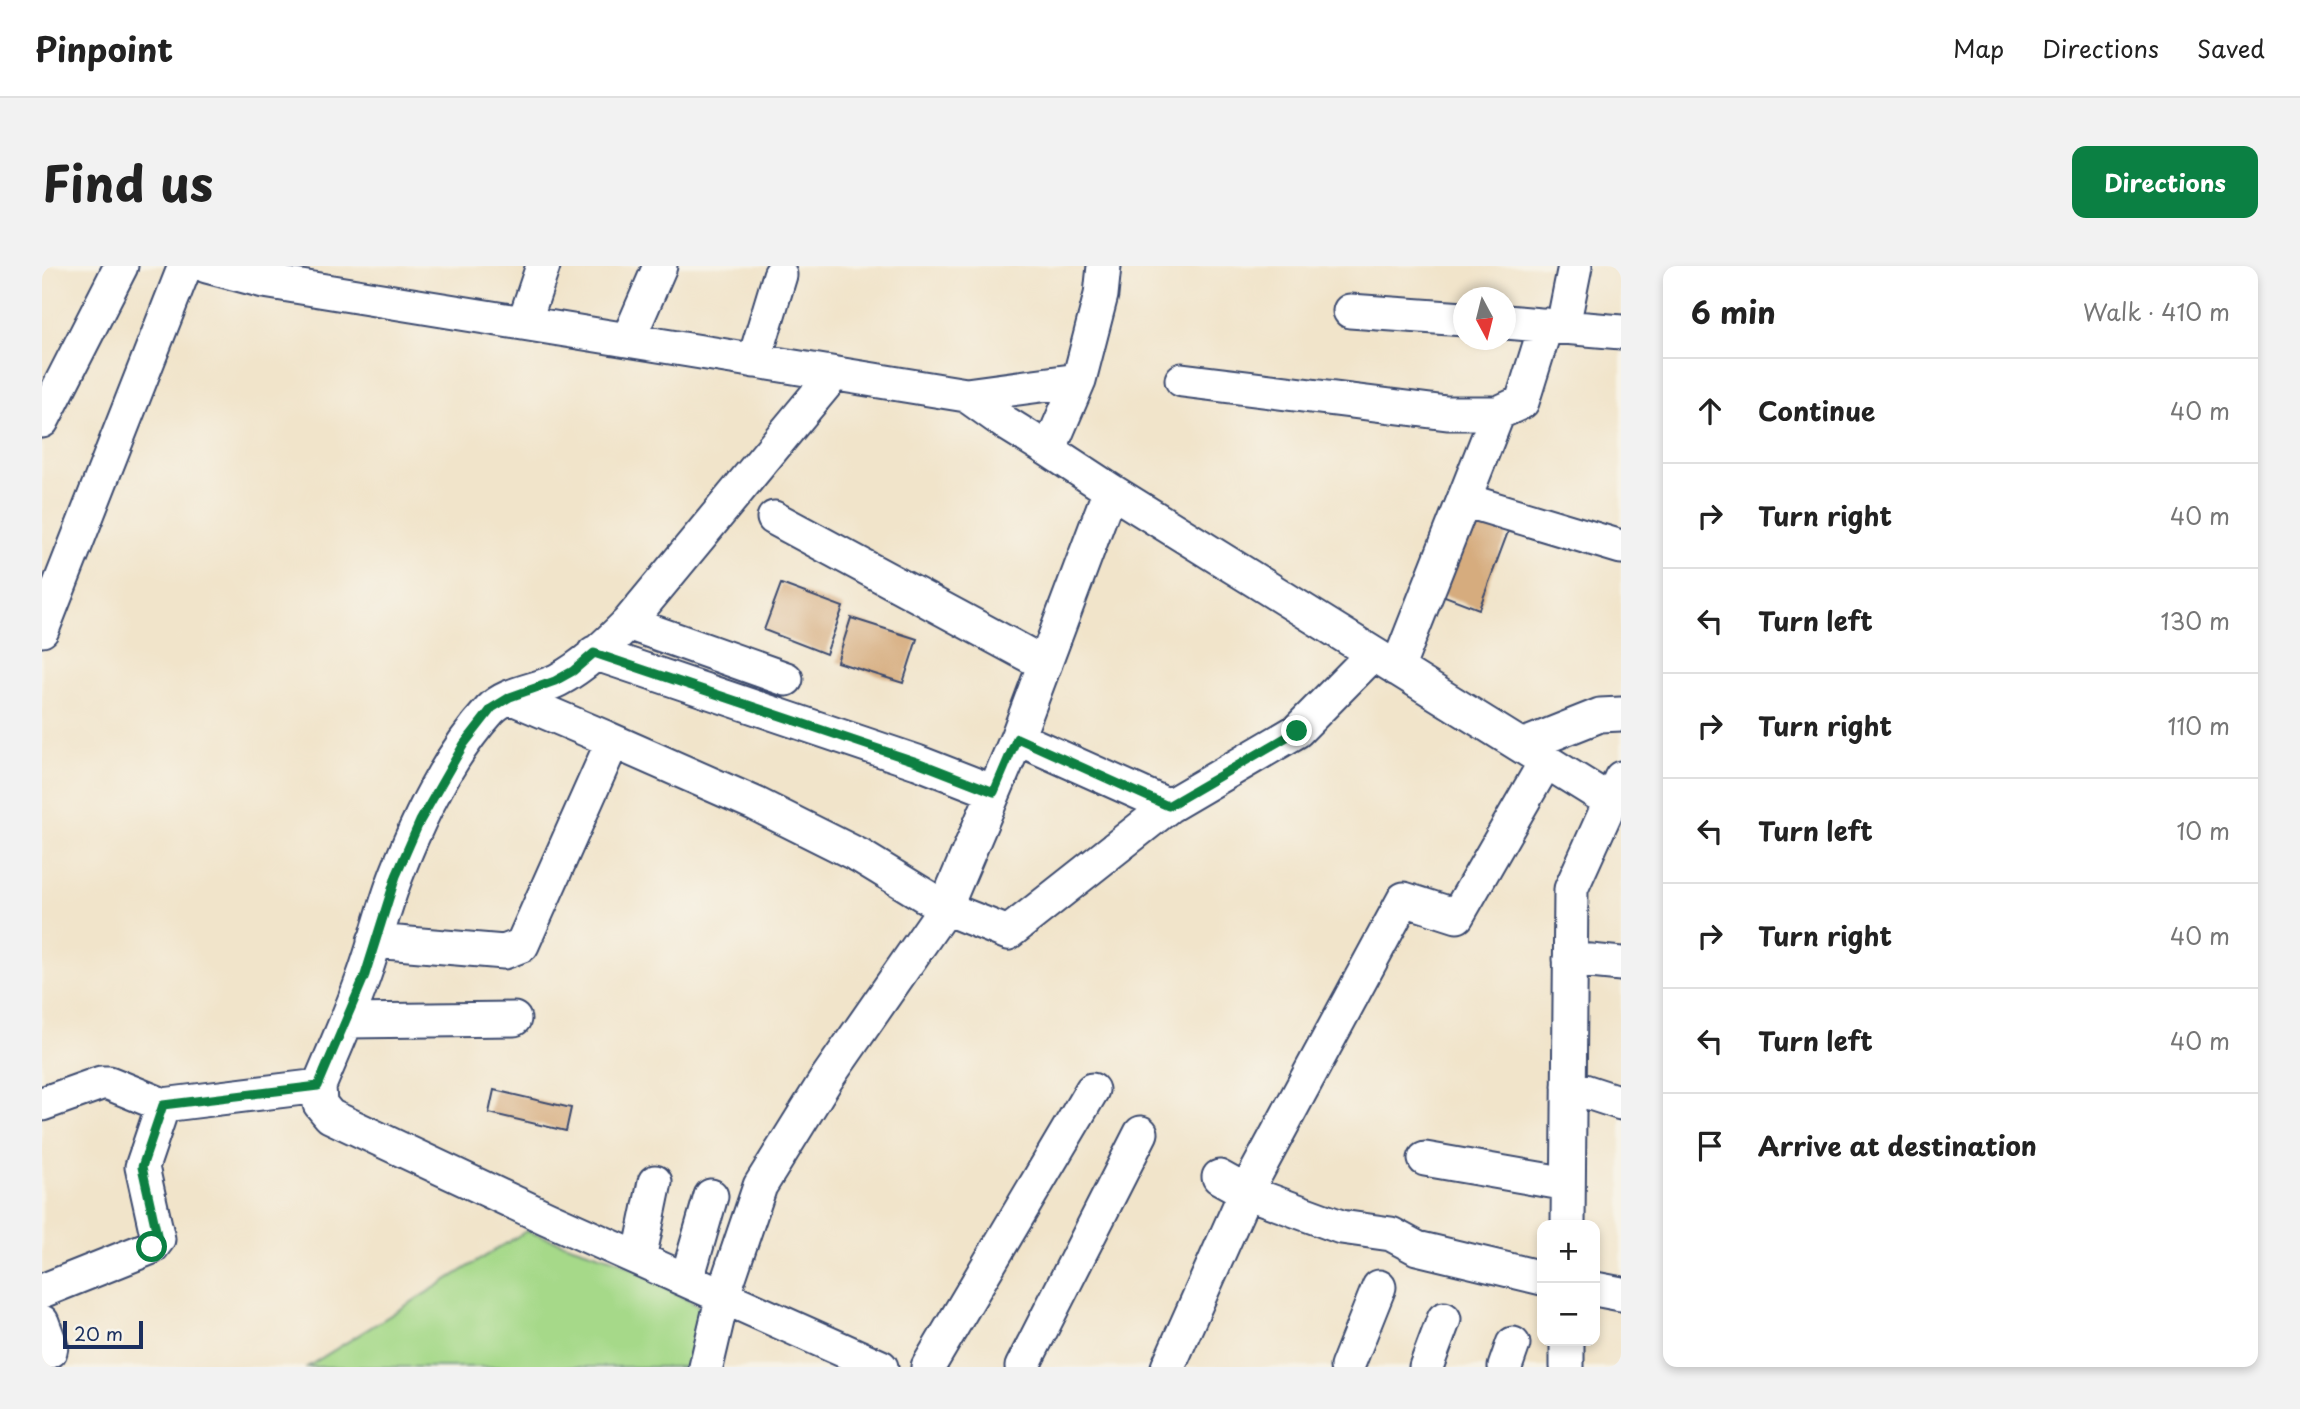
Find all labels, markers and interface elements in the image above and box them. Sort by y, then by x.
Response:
text: Pinpoint [35,23,173,73]
text: Map [1953,30,2004,66]
text: Directions [2042,30,2159,66]
text: Saved [2197,30,2265,66]
text: Find us [42,145,213,219]
button: Directions [2072,146,2258,218]
north arrow [1453,287,1516,350]
text: 6 min [1691,289,1776,334]
text: Walk · 410 m [2083,294,2230,329]
text: Continue [1758,391,1875,430]
icon: ahead [1691,392,1729,430]
text: 40 m [2170,393,2230,428]
text: Turn right [1758,496,1892,535]
icon: right [1691,497,1729,535]
text: 40 m [2170,498,2230,533]
text: Turn left [1758,601,1873,640]
icon: left [1691,602,1729,640]
text: 130 m [2160,603,2230,638]
text: Turn right [1758,706,1892,745]
icon: right [1691,707,1729,745]
text: 110 m [2168,708,2230,743]
route end [1281,715,1312,746]
text: Turn left [1758,811,1873,850]
icon: left [1691,812,1729,850]
text: 10 m [2176,813,2230,848]
text: Turn right [1758,916,1892,955]
icon: right [1691,917,1729,955]
text: 40 m [2170,918,2230,953]
text: Turn left [1758,1021,1873,1060]
icon: left [1691,1022,1729,1060]
text: 40 m [2170,1023,2230,1058]
text: Arrive at destination [1758,1126,2037,1165]
icon: arrive [1691,1127,1729,1165]
map controls [1537,1220,1600,1346]
button: + [1537,1220,1600,1283]
route start [136,1231,167,1262]
button: − [1537,1283,1600,1346]
scale bar [63,1318,144,1350]
text: 20 m [74,1319,123,1347]

